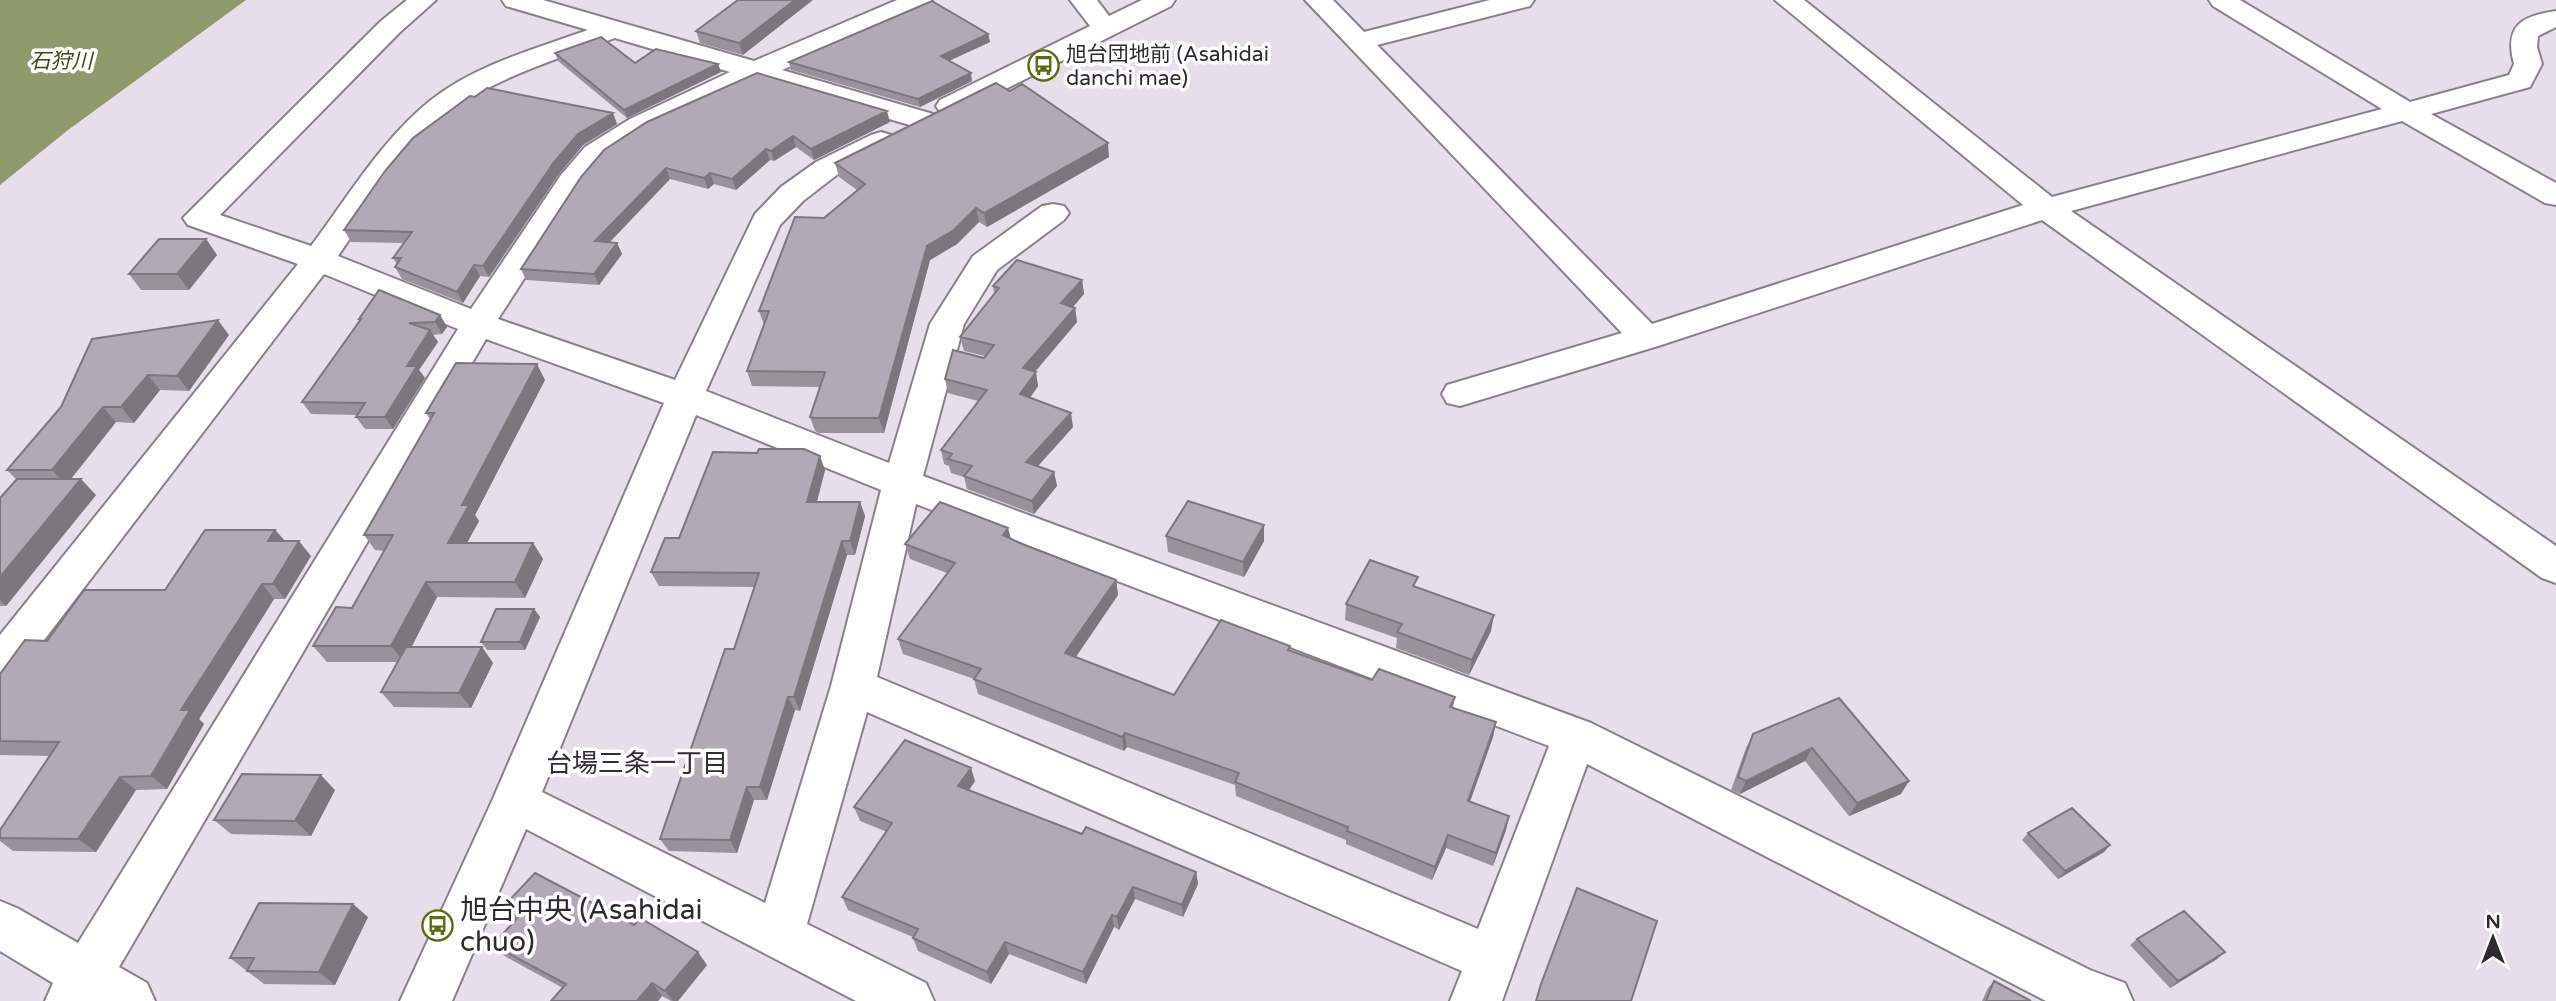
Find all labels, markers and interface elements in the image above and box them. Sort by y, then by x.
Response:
place label: 旭台団地前 (Asahidai danchi mae) [1066,42,1269,91]
water label: 石狩川 [30,49,94,74]
bus stop icon: 旭台団地前 (Asahidai danchi mae) [1026,49,1060,83]
district label: 台場三条一丁目 [546,748,728,779]
place label: 旭台中央 (Asahidai chuo) [460,893,702,959]
north arrow [2458,903,2528,973]
bus stop icon: 旭台中央 (Asahidai chuo) [420,908,454,942]
text: N [2485,911,2501,933]

